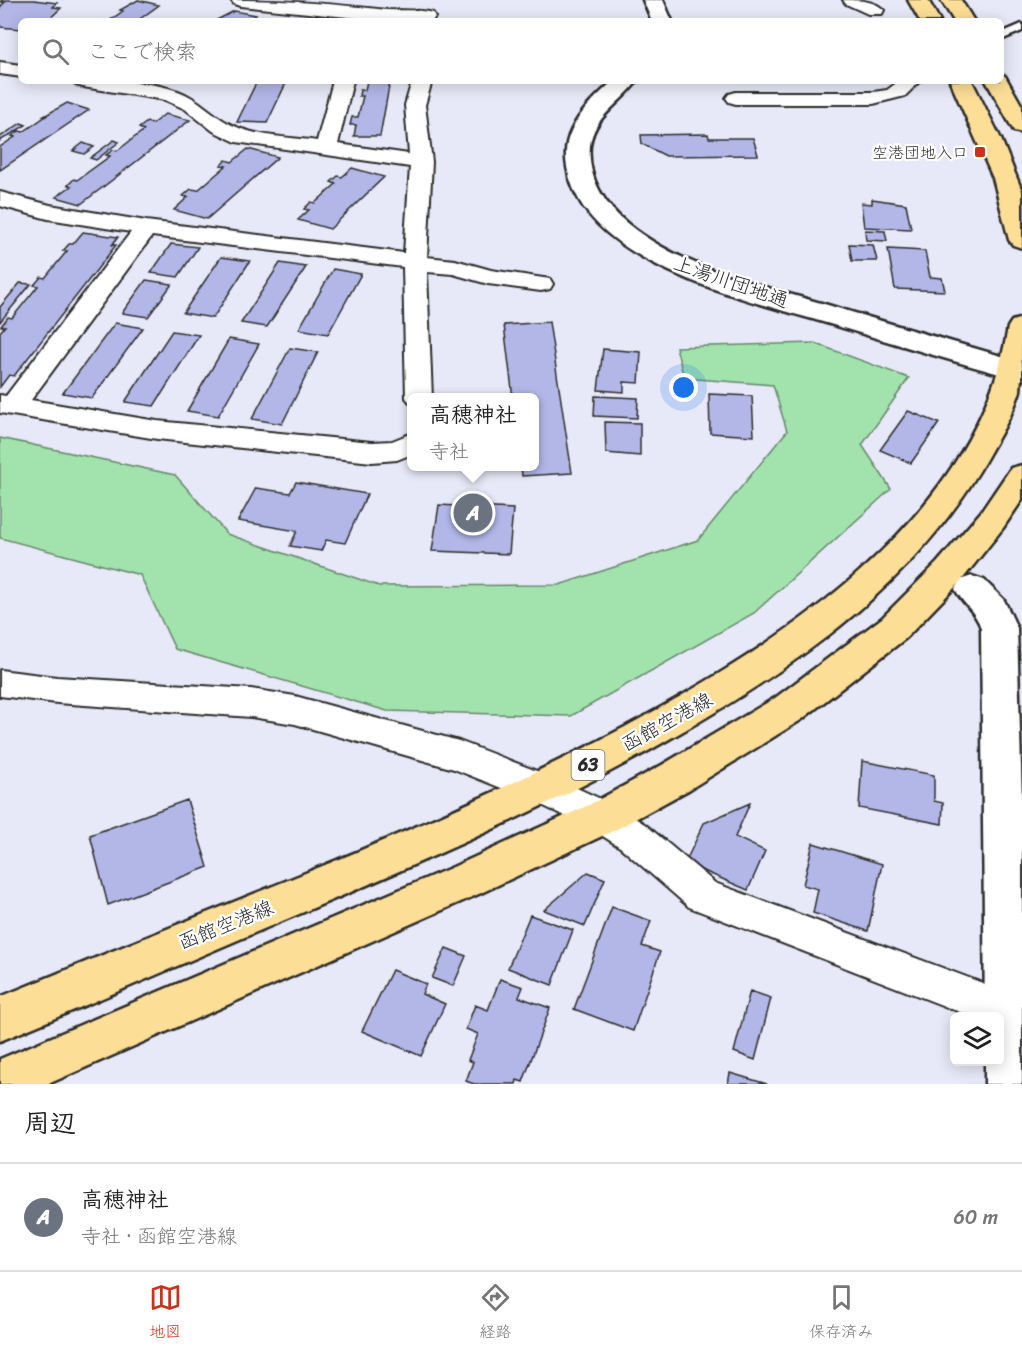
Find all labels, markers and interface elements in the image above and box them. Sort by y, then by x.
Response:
search box [18,18,1004,84]
text: ここで検索 [87,32,197,71]
icon: search [39,35,72,68]
place label: 空港団地入口 [872,138,968,167]
marker: 空港団地入口 [973,145,987,159]
street label: 上湯川団地通 [669,246,793,318]
your location [669,373,698,402]
popup [407,393,539,471]
text: 高穂神社 [429,395,517,434]
text: 寺社 [429,434,469,469]
pin: A [454,490,492,536]
street label: 函館空港線 [615,682,719,762]
road number: 63 [572,750,604,780]
street label: 函館空港線 [173,890,279,960]
map controls [950,1012,1004,1066]
button: layers [950,1012,1004,1066]
text: 周辺 [24,1100,76,1146]
text: 高穂神社 [81,1180,169,1219]
text: A [37,1200,50,1235]
text: 60 m [953,1200,998,1235]
text: 寺社 · 函館空港線 [81,1219,237,1254]
tab: 地図 [149,1281,182,1346]
tab: 経路 [479,1281,512,1346]
tab: 保存済み [809,1281,873,1346]

